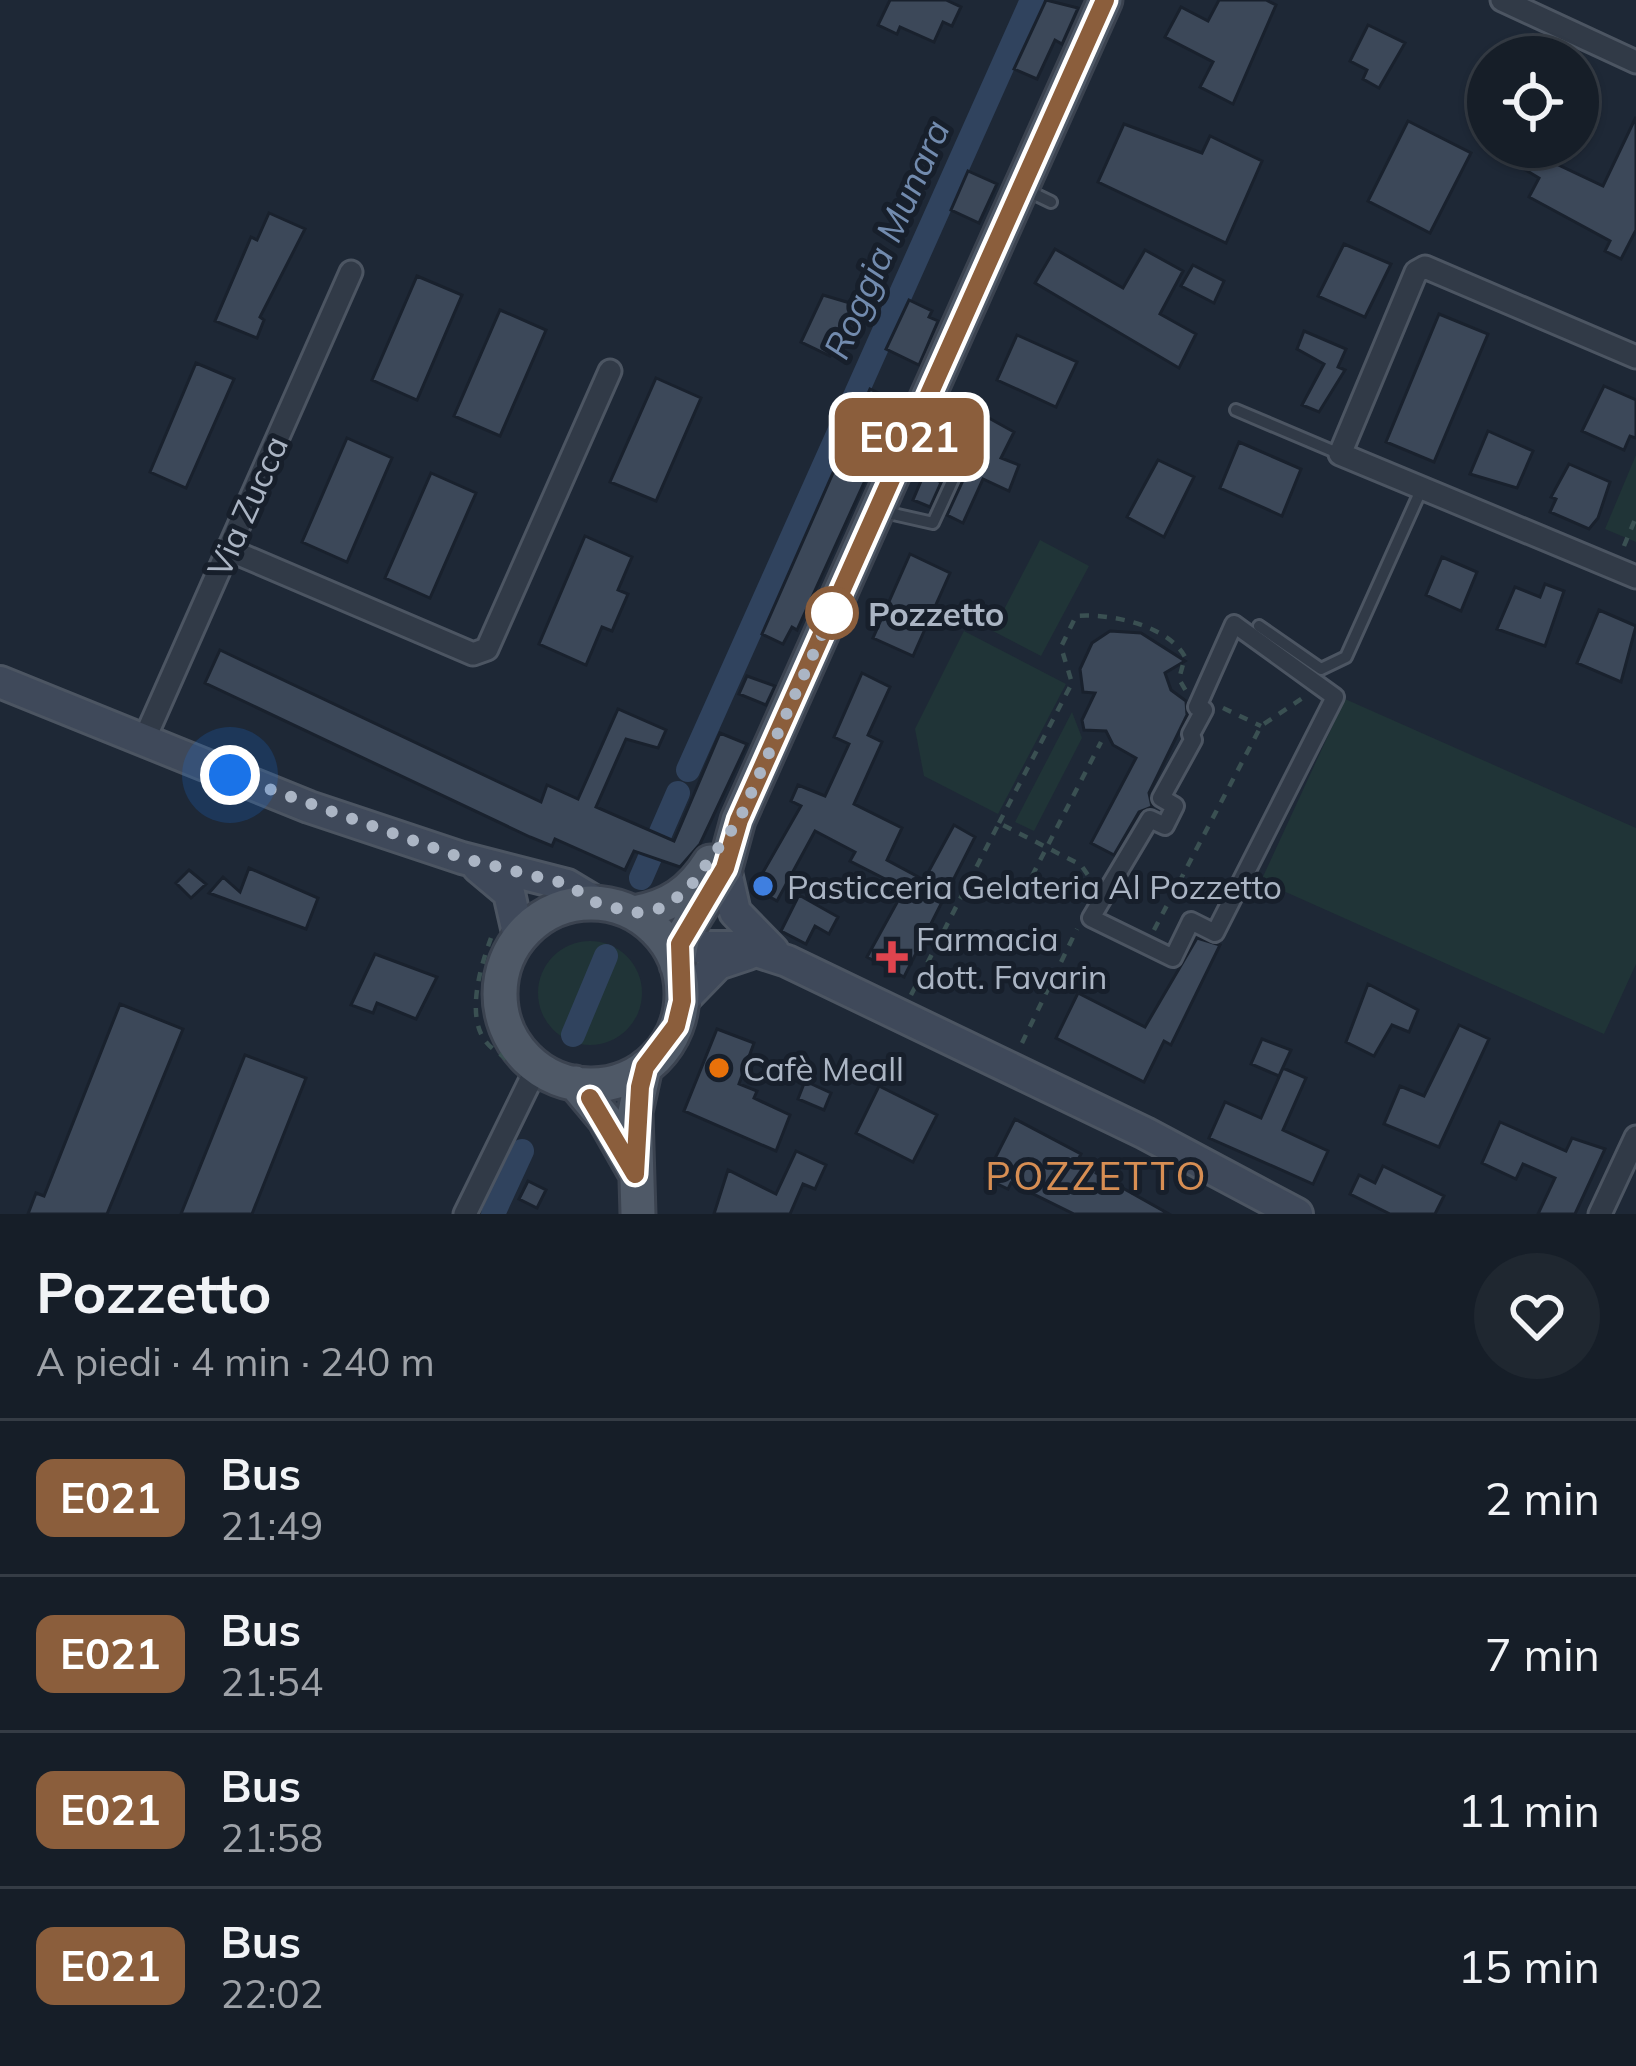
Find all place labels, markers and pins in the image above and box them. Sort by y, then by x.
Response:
marker: Pozzetto [807,588,857,638]
place label: Pozzetto [868,593,1004,634]
place label: Pasticceria Gelateria Al Pozzetto [787,866,1282,907]
marker: Pasticceria Gelateria Al Pozzetto [750,873,776,899]
place label: Farmacia dott. Favarin [916,918,1107,997]
marker: Farmacia dott. Favarin [879,944,905,970]
place label: Cafè Meall [743,1048,904,1089]
marker: Cafè Meall [706,1055,732,1081]

